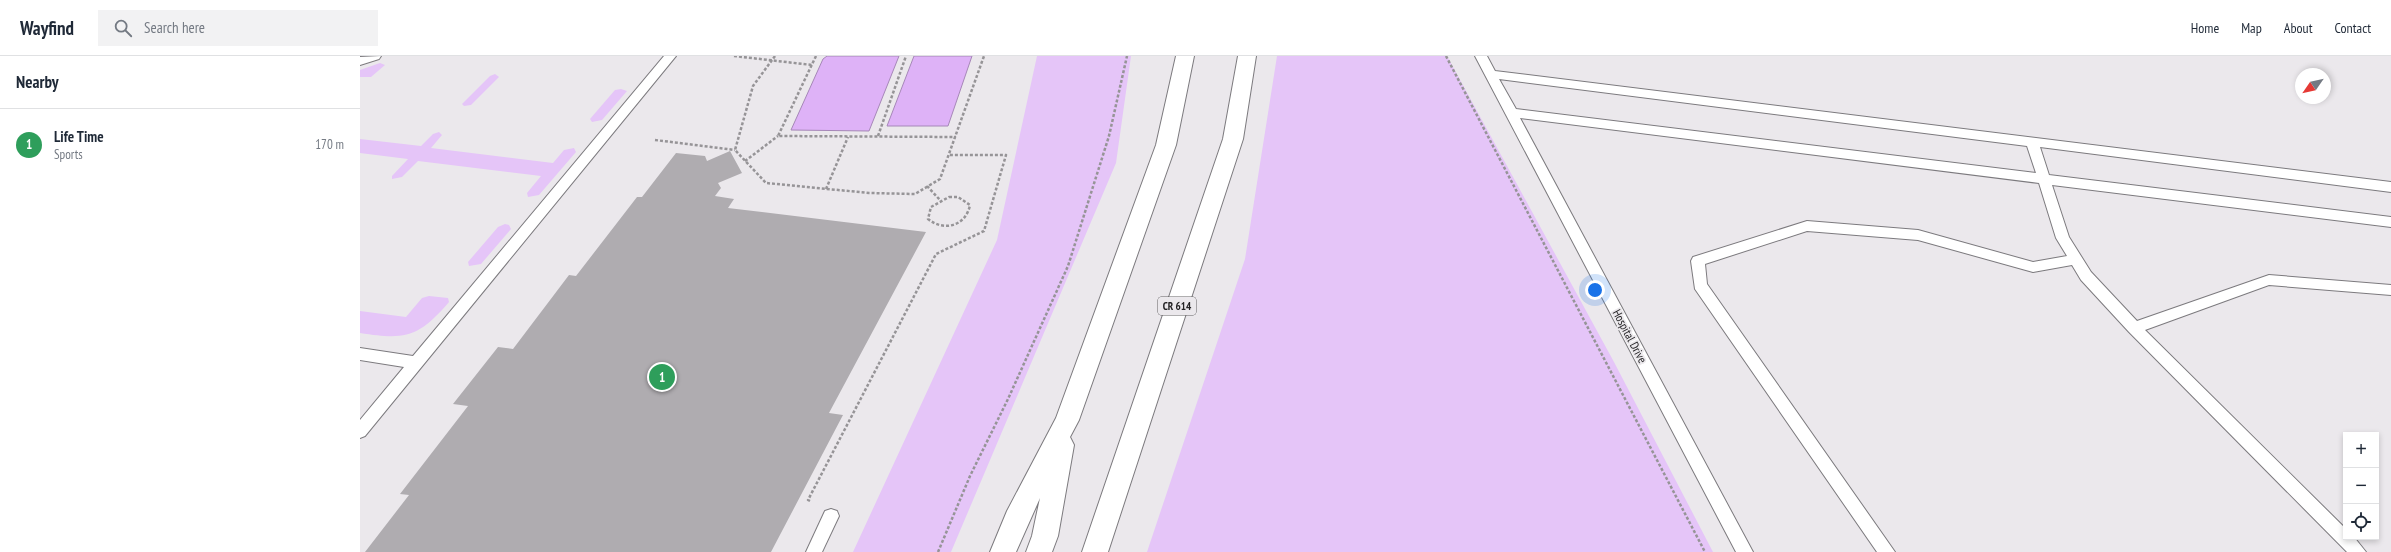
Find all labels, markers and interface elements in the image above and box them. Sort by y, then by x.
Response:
search box [98,10,378,46]
text: Wayfind [20,16,74,40]
icon: search [112,17,134,39]
text: Search here [144,18,205,37]
text: Home [2191,19,2219,37]
text: Map [2241,19,2262,37]
text: About [2284,19,2313,37]
text: Contact [2335,19,2371,37]
north arrow [2295,68,2331,104]
text: Nearby [16,71,59,93]
text: Life Time [54,127,104,146]
text: 1 [26,136,32,153]
text: 170 m [315,136,344,153]
text: Sports [54,146,83,163]
your location [1585,280,1605,300]
road number: CR 614 [1158,297,1196,315]
street label: Hospital Drive [1610,307,1650,365]
pin: 1 [649,362,675,392]
map controls [2343,432,2379,540]
button: + [2343,432,2379,468]
button: − [2343,468,2379,504]
button: locate [2343,504,2379,540]

